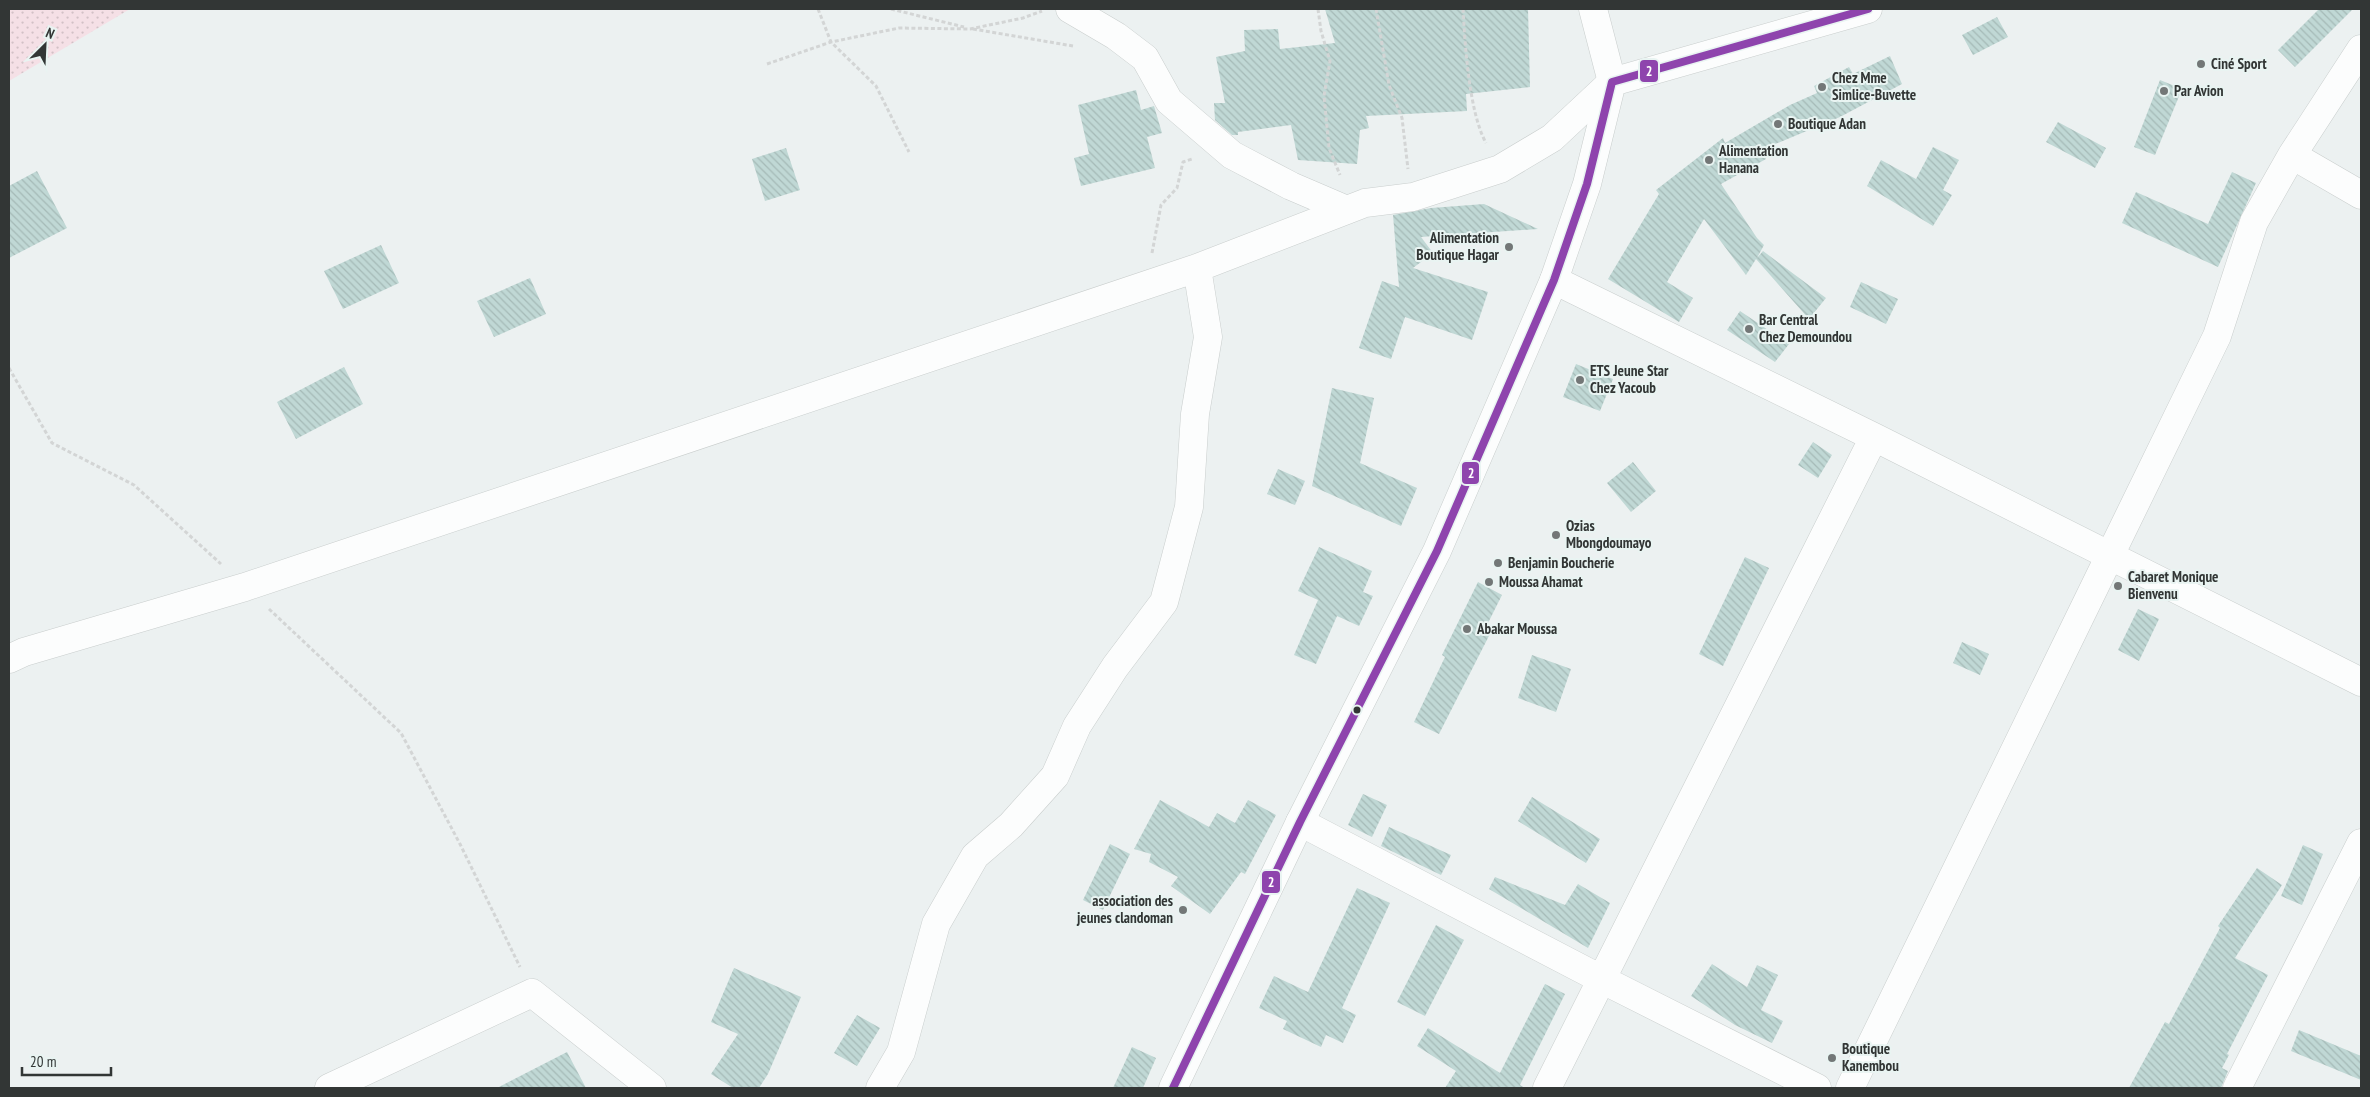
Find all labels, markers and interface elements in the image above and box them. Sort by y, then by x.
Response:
north arrow [20,20,70,70]
text: N [43,23,57,43]
place label: Ciné Sport [2211,54,2267,73]
marker: Ciné Sport [2195,58,2207,70]
line badge: 2 [1639,59,1659,83]
text: 2 [1646,62,1652,80]
place label: Chez Mme Simlice-Buvette [1832,68,1916,104]
marker: Chez Mme Simlice-Buvette [1816,81,1828,93]
place label: Par Avion [2174,81,2224,100]
marker: Par Avion [2158,85,2170,97]
place label: Boutique Adan [1788,114,1866,133]
marker: Boutique Adan [1772,118,1784,130]
place label: Alimentation Hanana [1718,141,1789,177]
marker: Alimentation Hanana [1703,154,1715,166]
place label: Alimentation Boutique Hagar [1416,228,1500,264]
marker: Alimentation Boutique Hagar [1503,241,1515,253]
place label: Bar Central Chez Demoundou [1759,310,1852,346]
marker: Bar Central Chez Demoundou [1743,323,1755,335]
place label: ETS Jeune Star Chez Yacoub [1590,361,1669,397]
marker: ETS Jeune Star Chez Yacoub [1574,374,1586,386]
line badge: 2 [1461,461,1480,485]
text: 2 [1468,464,1474,482]
place label: Ozias Mbongdoumayo [1566,516,1652,552]
marker: Ozias Mbongdoumayo [1550,529,1562,541]
place label: Benjamin Boucherie [1508,553,1615,572]
marker: Benjamin Boucherie [1492,557,1504,569]
place label: Cabaret Monique Bienvenu [2128,567,2219,603]
place label: Moussa Ahamat [1499,572,1583,591]
marker: Moussa Ahamat [1483,576,1495,588]
marker: Cabaret Monique Bienvenu [2112,580,2124,592]
place label: Abakar Moussa [1476,619,1557,638]
marker: Abakar Moussa [1461,623,1473,635]
unlabelled marker [1352,705,1362,715]
line badge: 2 [1261,870,1281,894]
text: 2 [1268,873,1274,891]
place label: association des jeunes clandoman [1076,891,1173,927]
marker: association des jeunes clandoman [1177,904,1189,916]
place label: Boutique Kanembou [1842,1039,1899,1075]
scale bar [22,1044,111,1076]
text: 20 m [30,1052,56,1071]
marker: Boutique Kanembou [1826,1052,1838,1064]

